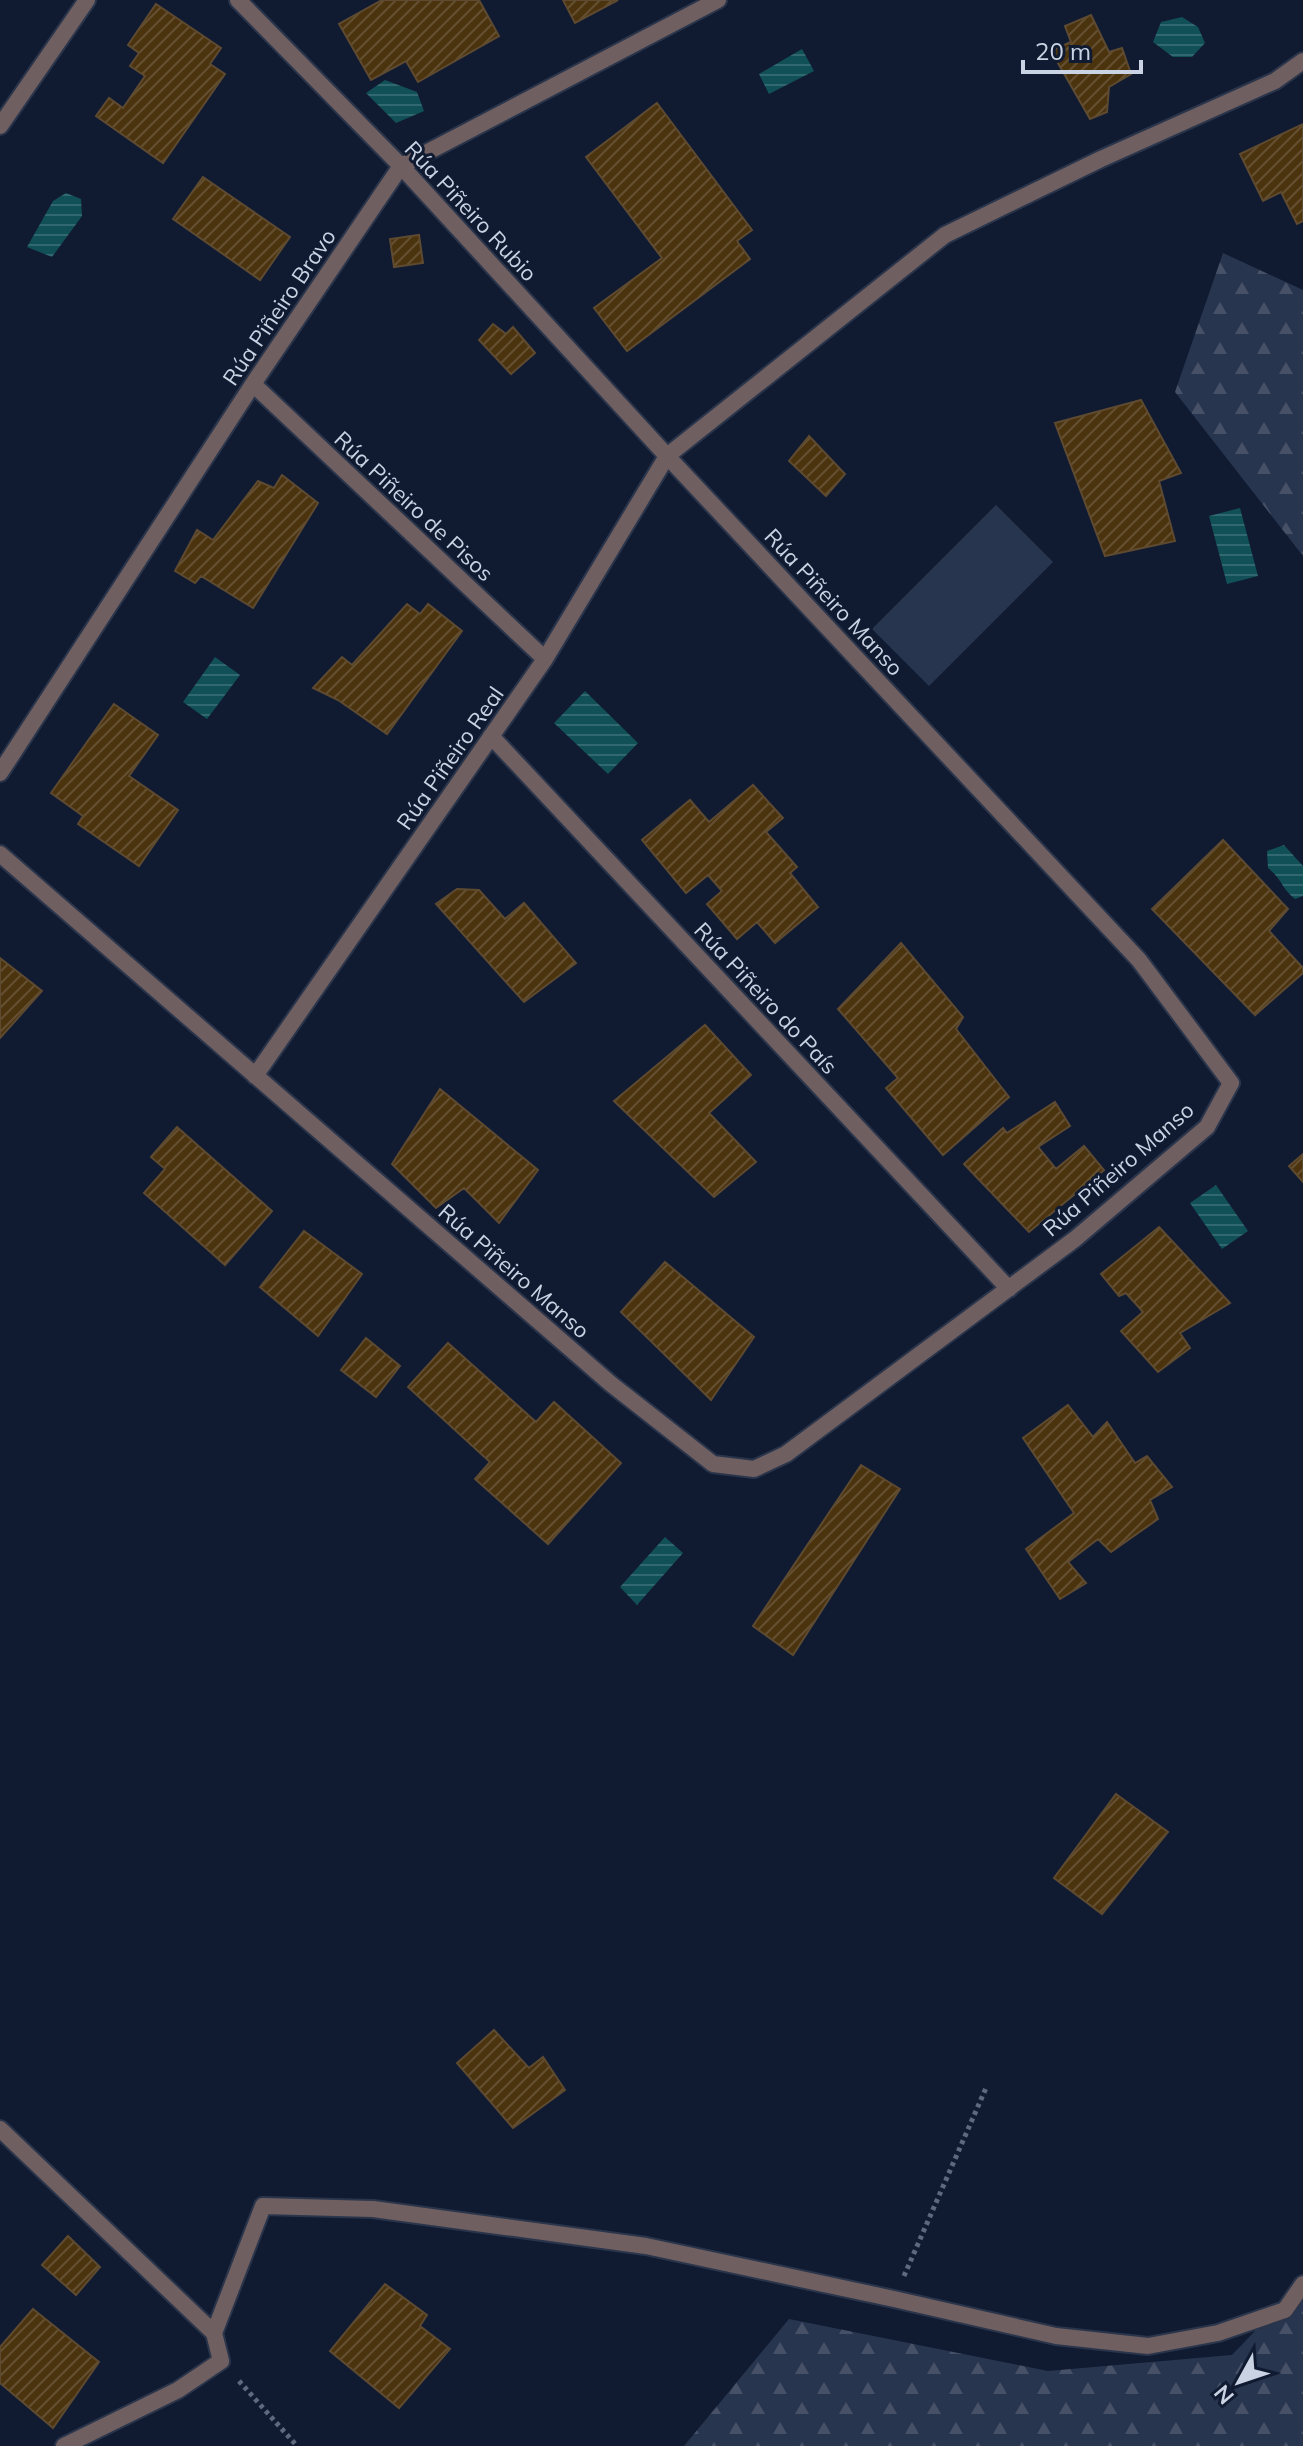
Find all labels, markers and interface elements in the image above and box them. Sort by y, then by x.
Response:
scale bar [1023,24,1141,74]
text: 20 m [1035,36,1091,66]
street label: Rúa Piñeiro Rubio [399,135,543,287]
street label: Rúa Piñeiro Bravo [216,223,342,391]
street label: Rúa Piñeiro de Pisos [329,425,499,587]
street label: Rúa Piñeiro Manso [759,523,909,681]
street label: Rúa Piñeiro Real [390,681,510,835]
street label: Rúa Piñeiro do País [688,916,844,1080]
street label: Rúa Piñeiro Manso [1037,1096,1199,1242]
street label: Rúa Piñeiro Manso [433,1198,595,1344]
north arrow [1199,2342,1279,2422]
text: N [1208,2379,1240,2410]

